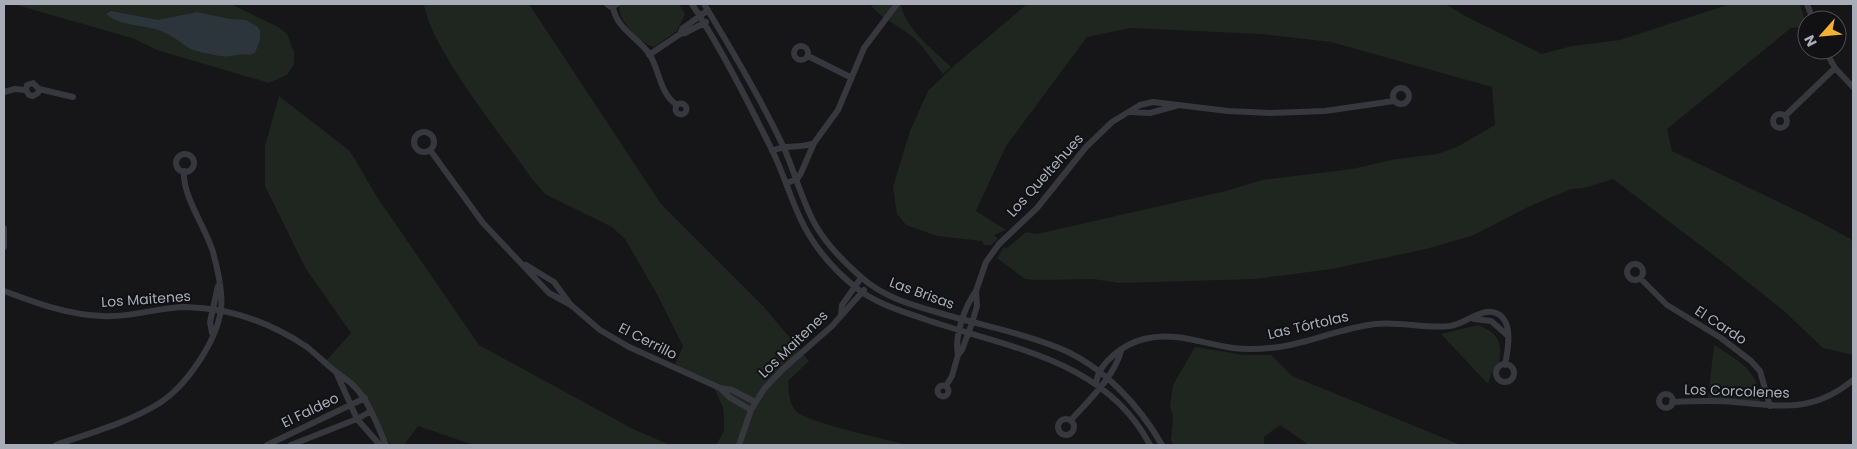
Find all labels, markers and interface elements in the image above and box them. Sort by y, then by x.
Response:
north arrow [1797,10,1847,60]
text: N [1799,32,1822,50]
street label: Los Queltehues [1002,129,1088,221]
street label: Las Brisas [887,272,957,314]
street label: Los Maitenes [101,286,191,312]
street label: El Cardo [1691,301,1751,349]
street label: Los Maitenes [754,306,832,382]
street label: Las Tórtolas [1266,306,1350,344]
street label: El Cerrillo [615,318,681,364]
street label: Los Corcolenes [1684,379,1790,403]
street label: El Faldeo [278,388,342,432]

